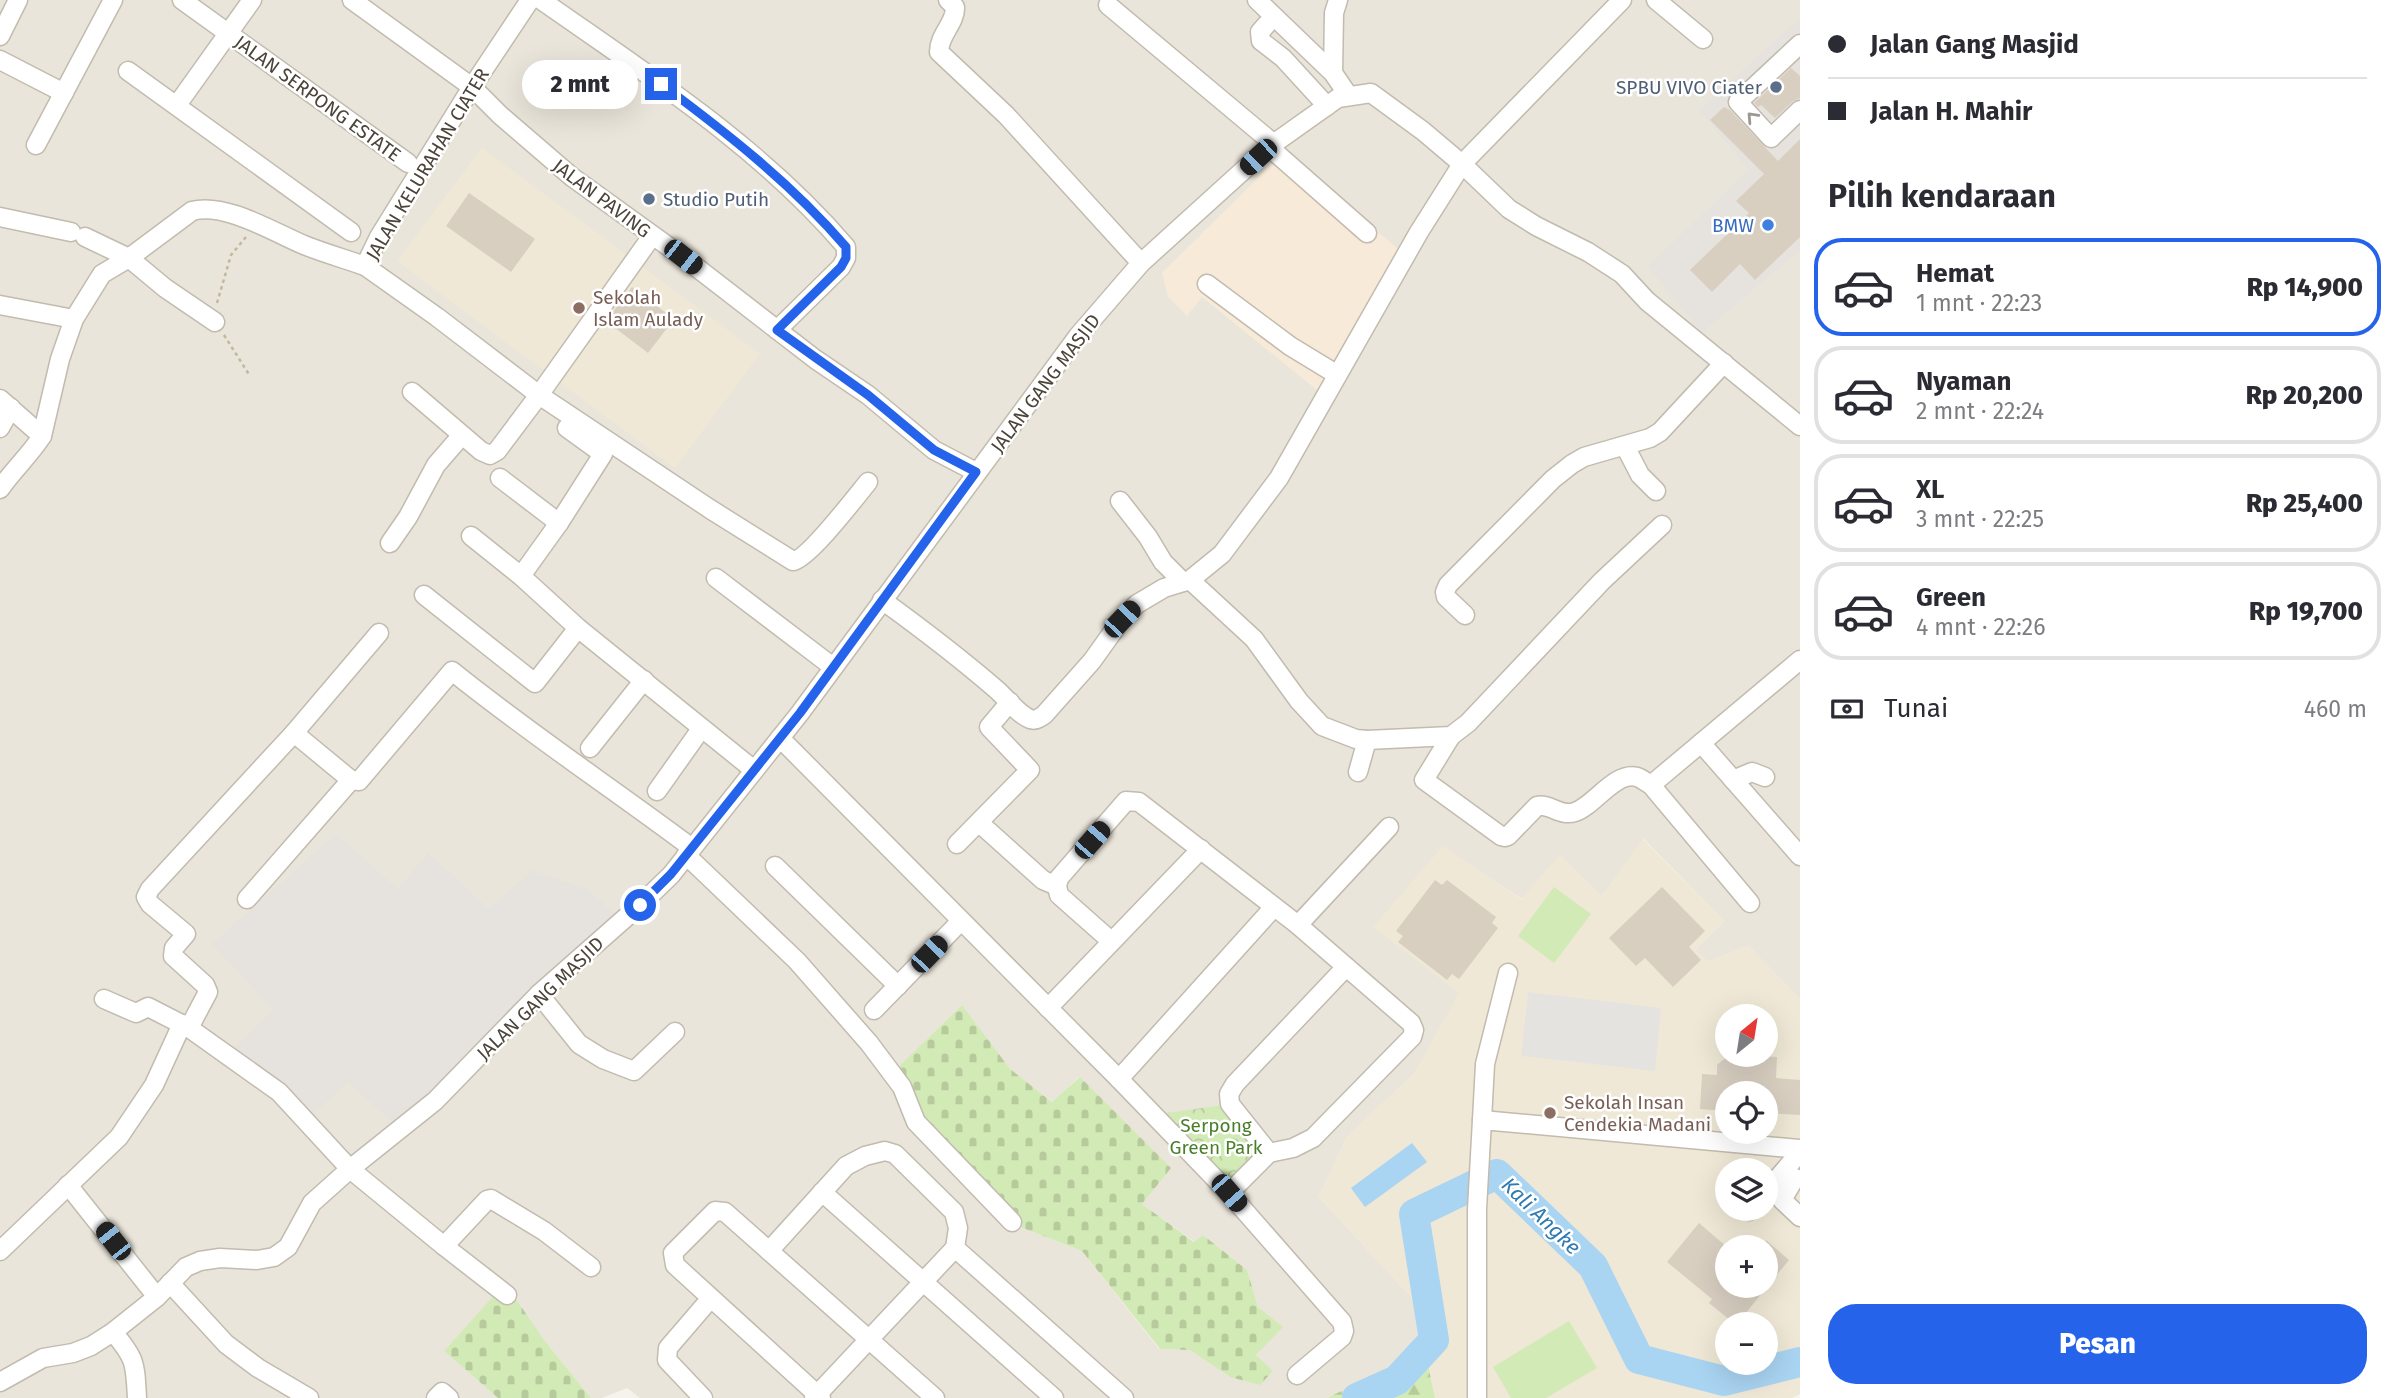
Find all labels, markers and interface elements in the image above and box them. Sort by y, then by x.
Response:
text: Jalan Gang Masjid [1870,29,2079,60]
street label: JALAN SERPONG ESTATE [230,30,405,166]
callout: 2 mnt [521,60,636,108]
street label: JALAN KELURAHAN CIATER [361,64,494,264]
route end [645,68,677,100]
text: 2 mnt [551,70,609,98]
place label: SPBU VIVO Ciater [1616,76,1763,99]
marker: SPBU VIVO Ciater [1768,79,1784,95]
text: Jalan H. Mahir [1870,96,2032,127]
one-way arrow [1747,112,1760,125]
car [1236,135,1281,179]
street label: JALAN PAVING [548,154,655,243]
text: Pilih kendaraan [1828,177,2056,215]
place label: Studio Putih [663,188,769,211]
marker: Studio Putih [641,191,657,207]
place label: BMW [1712,214,1754,237]
marker: BMW [1760,217,1776,233]
car [660,236,707,278]
icon: car [1832,256,1895,319]
text: Hemat [1916,258,1994,289]
text: Rp 14,900 [2247,272,2363,303]
place label: Sekolah Islam Aulady [593,286,704,331]
text: 1 mnt · 22:23 [1916,289,2042,317]
marker: Sekolah Islam Aulady [571,300,587,316]
street label: JALAN GANG MASJID [986,309,1105,457]
icon: car [1832,364,1895,427]
text: Nyaman [1916,366,2012,397]
text: Rp 20,200 [2246,380,2363,411]
text: 2 mnt · 22:24 [1916,397,2044,425]
icon: car [1832,472,1895,535]
text: XL [1916,474,1944,505]
text: Rp 25,400 [2246,488,2363,519]
text: 3 mnt · 22:25 [1916,505,2044,533]
icon: car [1832,580,1895,643]
text: Green [1916,582,1986,613]
text: Rp 19,700 [2249,596,2363,627]
car [1100,597,1145,641]
text: 4 mnt · 22:26 [1916,613,2045,641]
icon: cash [1828,690,1866,728]
text: Tunai [1884,693,1948,724]
text: 460 m [2304,695,2367,723]
car [1071,817,1114,863]
route start [624,889,656,921]
street label: JALAN GANG MASJID [472,932,609,1065]
car [907,932,952,976]
north arrow [1715,1004,1778,1068]
map controls [1715,1004,1778,1375]
button: locate [1715,1081,1778,1144]
place label: Sekolah Insan Cendekia Madani [1564,1091,1711,1136]
marker: Sekolah Insan Cendekia Madani [1542,1105,1558,1121]
park label: Serpong Green Park [1169,1114,1263,1159]
button: layers [1715,1158,1778,1221]
car [1208,1170,1251,1216]
water label: Kali Angke [1496,1172,1586,1260]
car [92,1218,135,1264]
button: + [1715,1235,1778,1298]
button: Pesan [1828,1304,2367,1384]
button: − [1715,1312,1778,1375]

